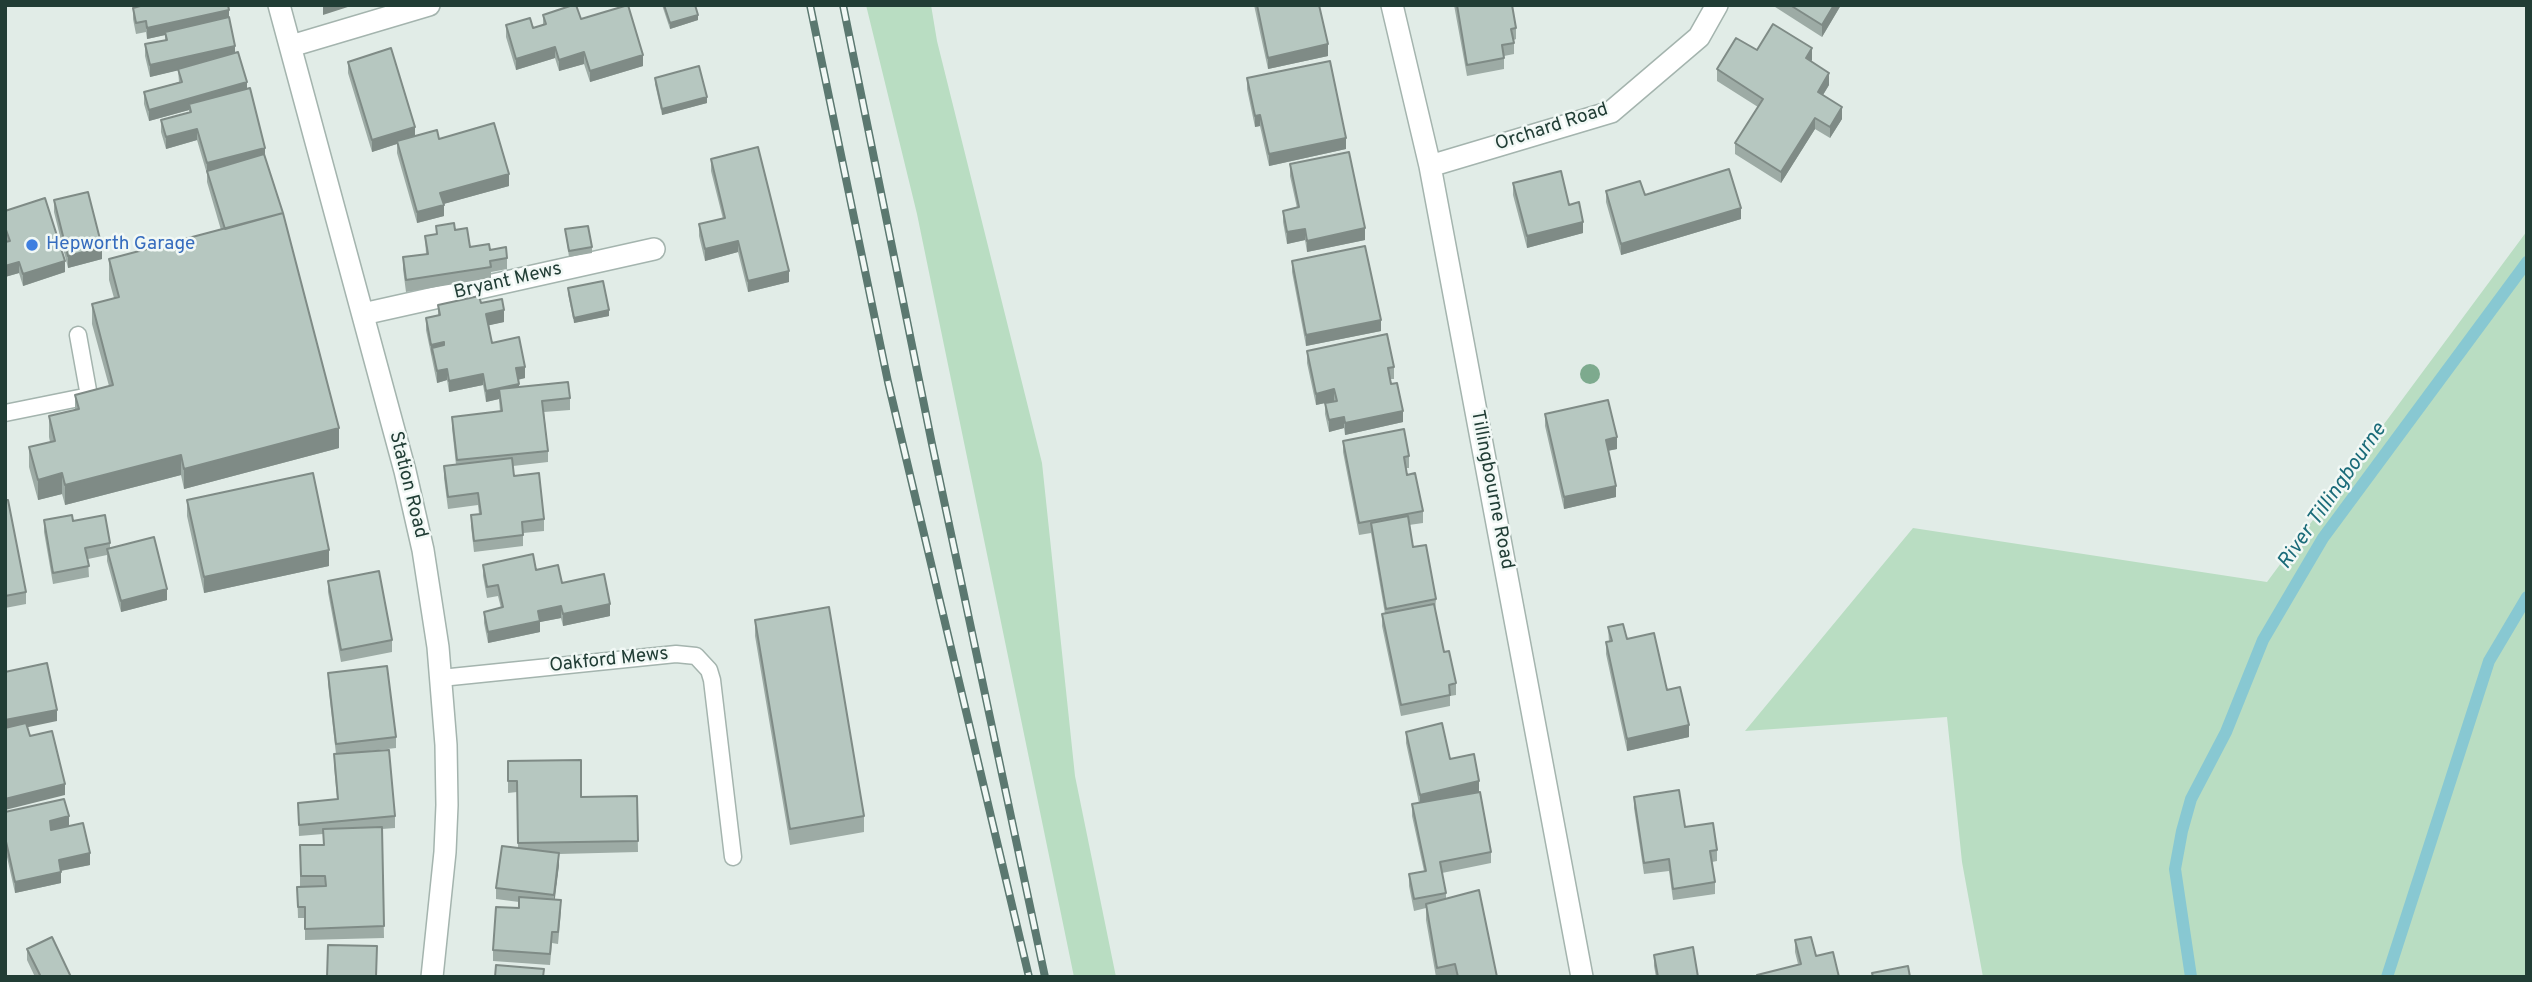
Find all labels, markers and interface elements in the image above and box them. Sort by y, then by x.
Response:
street label: Orchard Road [1493,99,1611,157]
place label: Hepworth Garage [46,234,195,256]
marker: Hepworth Garage [24,237,40,253]
street label: Bryant Mews [452,259,564,305]
street label: Tillingbourne Road [1464,408,1518,572]
water label: River Tillingbourne [2273,419,2393,575]
street label: Station Road [383,429,431,541]
street label: Oakford Mews [548,643,670,679]

